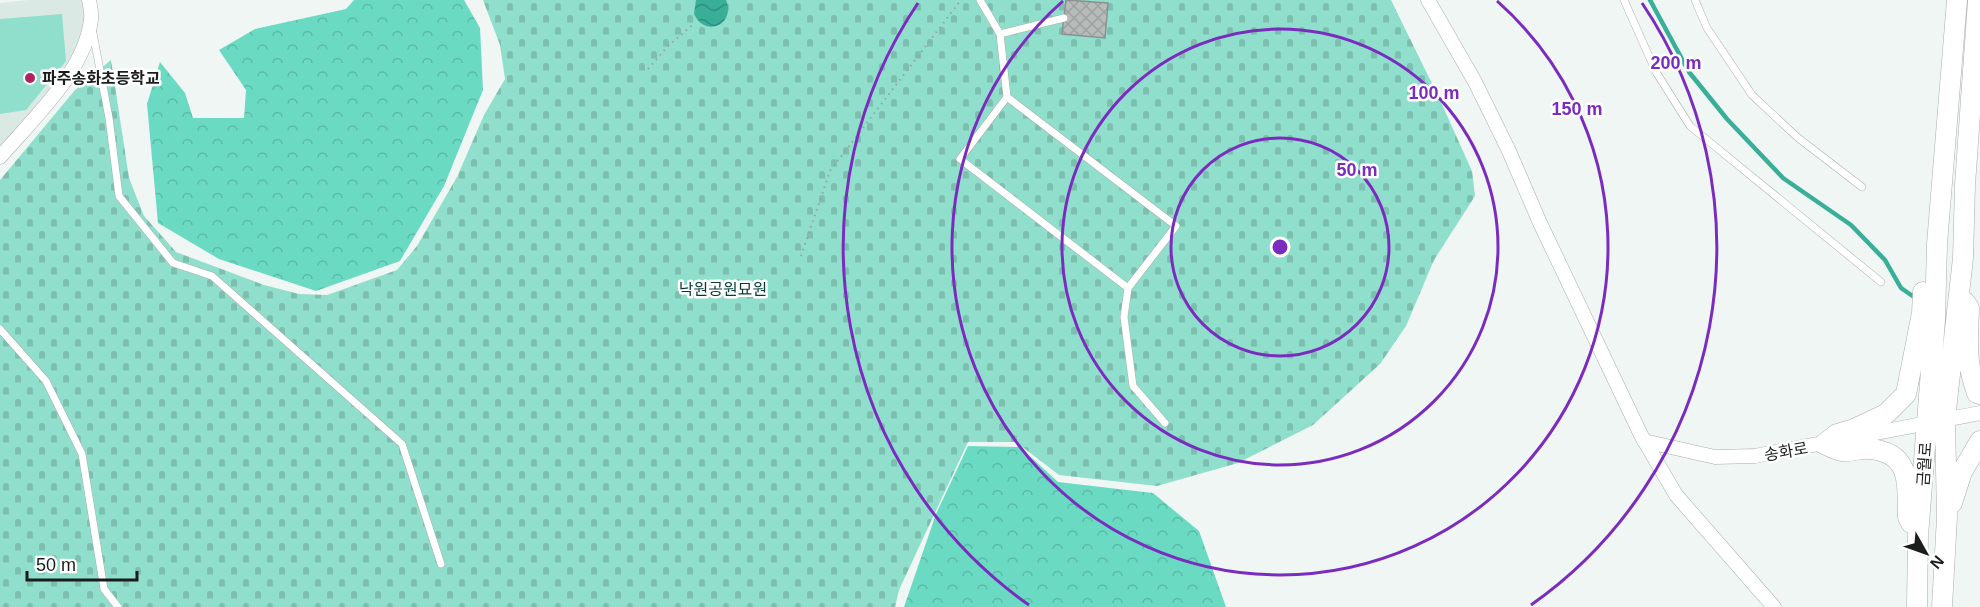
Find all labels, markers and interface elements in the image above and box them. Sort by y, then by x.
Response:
text: 200 m [1650,53,1702,73]
place label: 파주송화초등학교 [42,69,160,87]
marker: 파주송화초등학교 [23,71,37,85]
text: 100 m [1408,83,1460,103]
text: 150 m [1551,99,1603,119]
text: 50 m [1336,160,1378,180]
centre of rings [1270,237,1290,257]
park label: 낙원공원묘원 [679,281,767,298]
street label: 송화로 [1763,439,1810,464]
street label: 금월로 [1914,441,1935,487]
north arrow [1896,523,1956,583]
scale bar [27,544,136,582]
text: N [1927,552,1947,572]
text: 50 m [36,555,76,575]

